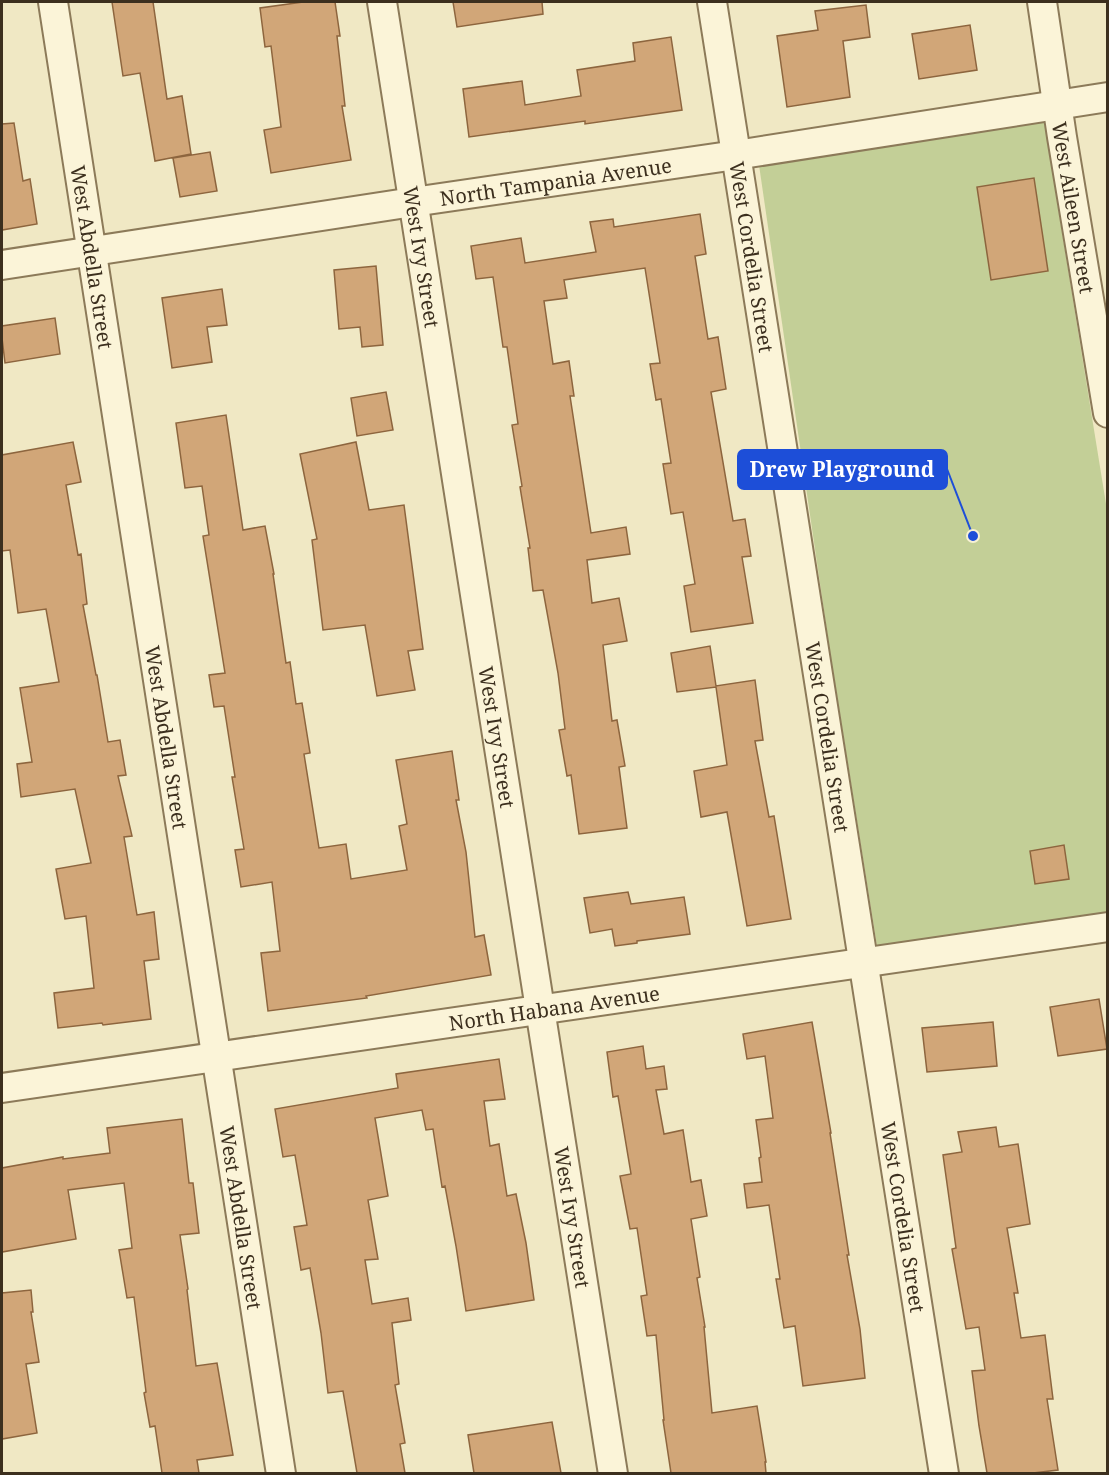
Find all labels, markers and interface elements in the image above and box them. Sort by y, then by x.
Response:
street label: West Aileen Street [1046,120,1101,295]
street label: North Tampania Avenue [438,151,673,211]
street label: West Cordelia Street [724,159,781,354]
street label: West Abdella Street [65,163,120,351]
street label: West Ivy Street [398,184,446,330]
callout: Drew Playground [738,450,947,489]
text: Drew Playground [750,455,935,483]
street label: West Cordelia Street [799,640,856,834]
street label: West Abdella Street [139,643,194,831]
street label: West Ivy Street [473,664,522,810]
street label: North Habana Avenue [447,979,661,1036]
street label: West Cordelia Street [875,1120,932,1314]
street label: West Abdella Street [214,1124,269,1311]
street label: West Ivy Street [548,1144,597,1290]

